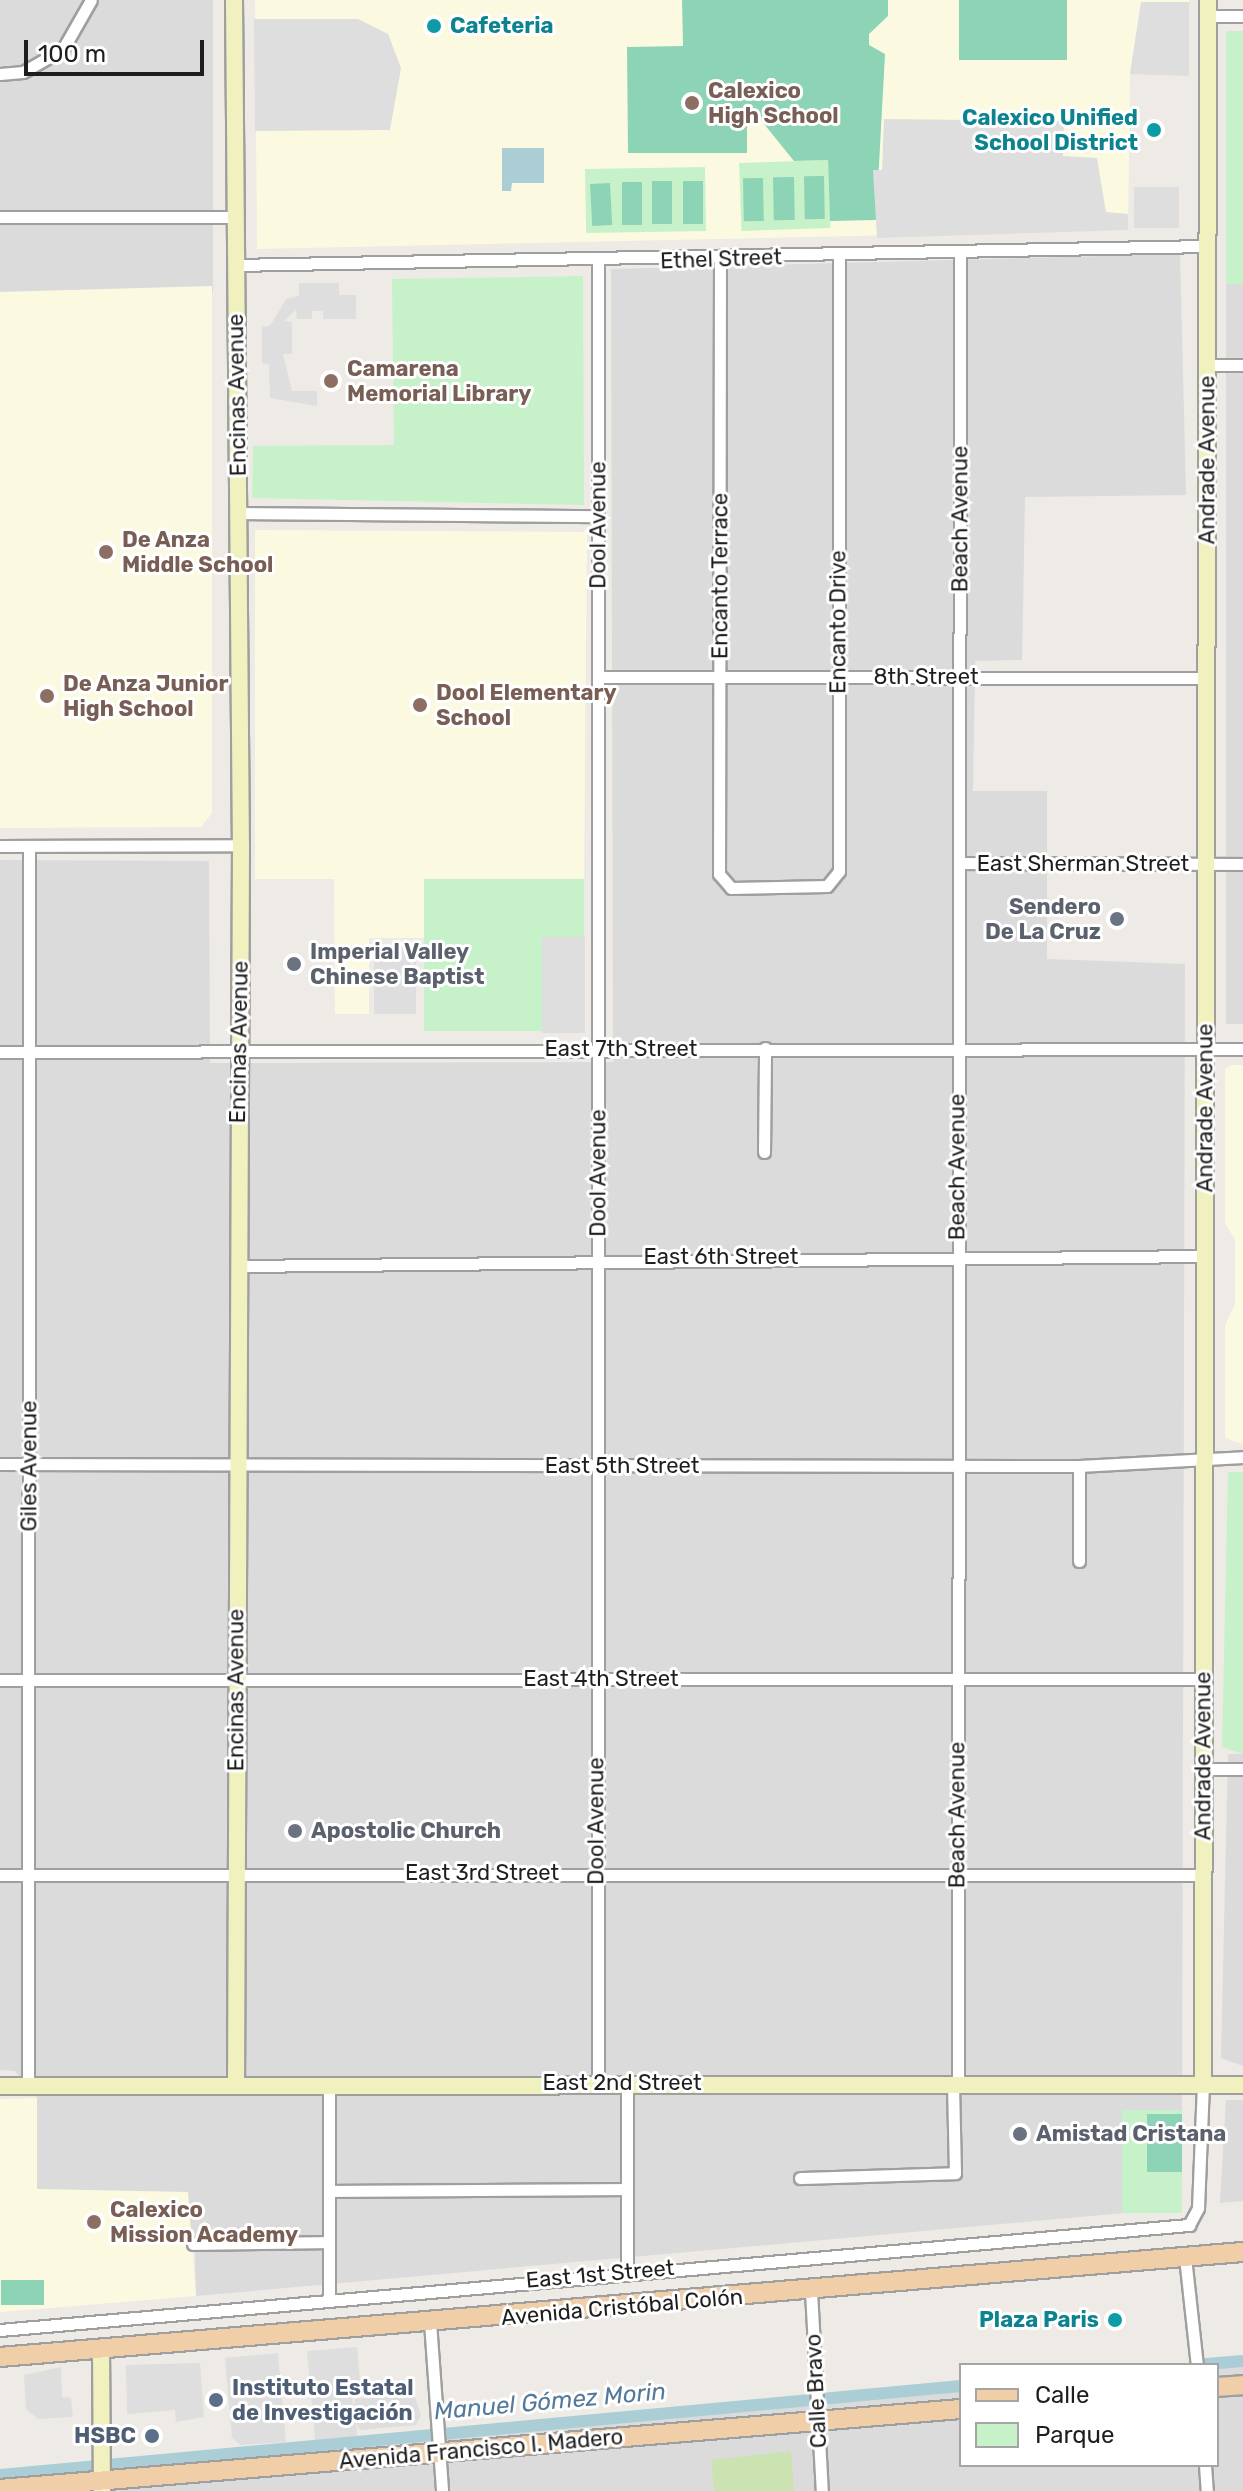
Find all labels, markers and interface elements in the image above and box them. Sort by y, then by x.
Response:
place label: Cafeteria [450,13,554,39]
marker: Cafeteria [425,17,443,35]
scale bar [28,24,208,74]
text: 100 m [38,40,106,68]
place label: Calexico High School [708,77,839,128]
marker: Calexico High School [683,94,701,112]
place label: Calexico Unified School District [962,104,1138,156]
marker: Calexico Unified School District [1145,121,1163,139]
street label: Ethel Street [660,244,782,274]
street label: Encinas Avenue [222,313,252,477]
place label: Camarena Memorial Library [347,355,531,406]
marker: Camarena Memorial Library [322,372,340,390]
street label: Andrade Avenue [1194,375,1220,545]
street label: Beach Avenue [947,445,973,593]
street label: Dool Avenue [585,461,611,589]
street label: Encanto Terrace [707,493,733,659]
place label: De Anza Middle School [122,526,273,578]
marker: De Anza Middle School [97,543,115,561]
street label: Encanto Drive [825,550,851,694]
street label: 8th Street [874,664,978,690]
place label: De Anza Junior High School [63,670,229,722]
place label: Dool Elementary School [436,679,617,730]
marker: De Anza Junior High School [38,687,56,705]
marker: Dool Elementary School [411,696,429,714]
street label: East Sherman Street [977,851,1189,877]
place label: Sendero De La Cruz [985,893,1101,944]
marker: Sendero De La Cruz [1108,910,1126,928]
place label: Imperial Valley Chinese Baptist [310,938,484,990]
marker: Imperial Valley Chinese Baptist [285,955,303,973]
street label: Encinas Avenue [224,960,254,1124]
street label: Andrade Avenue [1192,1023,1218,1193]
street label: East 7th Street [545,1036,697,1062]
street label: Beach Avenue [944,1093,970,1241]
street label: Dool Avenue [585,1109,611,1237]
street label: East 6th Street [644,1244,798,1270]
street label: Giles Avenue [16,1400,42,1532]
street label: East 5th Street [545,1453,699,1479]
street label: Encinas Avenue [223,1608,249,1772]
street label: East 4th Street [523,1666,679,1692]
street label: Andrade Avenue [1190,1671,1216,1841]
street label: Beach Avenue [944,1741,970,1889]
street label: Dool Avenue [583,1757,609,1885]
place label: Apostolic Church [311,1818,501,1844]
marker: Apostolic Church [286,1822,304,1840]
street label: East 3rd Street [405,1860,559,1886]
street label: East 2nd Street [543,2070,701,2096]
place label: Amistad Cristana [1036,2121,1226,2147]
marker: Amistad Cristana [1011,2125,1029,2143]
place label: Calexico Mission Academy [110,2196,299,2248]
marker: Calexico Mission Academy [85,2213,103,2231]
street label: East 1st Street [525,2254,675,2294]
street label: Avenida Cristóbal Colón [500,2283,744,2331]
place label: Plaza Paris [979,2307,1099,2333]
marker: Plaza Paris [1106,2311,1124,2329]
street label: Calle Bravo [800,2333,832,2449]
legend [959,2363,1219,2467]
place label: Instituto Estatal de Investigación [232,2374,414,2426]
water label: Manuel Gómez Morin [433,2378,667,2426]
text: Calle [1035,2381,1089,2409]
marker: Instituto Estatal de Investigación [207,2391,225,2409]
text: Parque [1035,2421,1114,2449]
place label: HSBC [74,2423,136,2449]
street label: Avenida Francisco I. Madero [338,2423,624,2475]
marker: HSBC [143,2427,161,2445]

